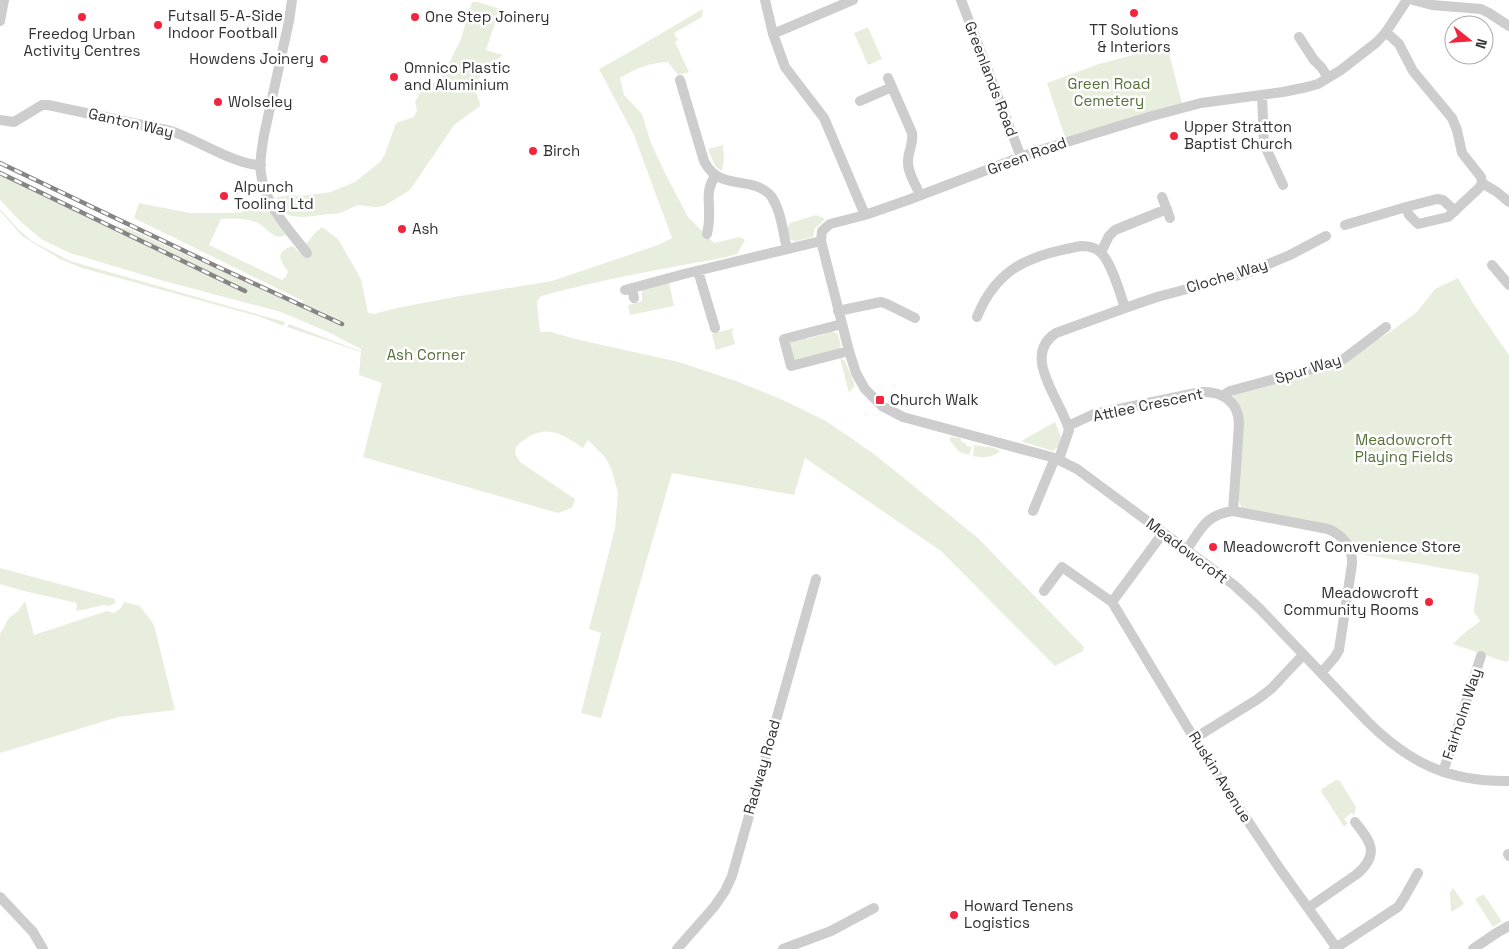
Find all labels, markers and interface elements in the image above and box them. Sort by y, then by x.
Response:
place label: Futsall 5-A-Side Indoor Football [168,6,283,42]
place label: One Step Joinery [425,7,550,26]
marker: TT Solutions & Interiors [1128,7,1140,19]
marker: Freedog Urban Activity Centres [76,11,88,23]
marker: One Step Joinery [409,11,421,23]
north arrow [1444,15,1494,65]
street label: Greenlands Road [961,18,1022,139]
marker: Futsall 5-A-Side Indoor Football [152,19,164,31]
place label: TT Solutions & Interiors [1089,20,1179,56]
place label: Freedog Urban Activity Centres [24,24,141,60]
text: N [1471,37,1491,51]
place label: Howdens Joinery [189,49,314,68]
marker: Howdens Joinery [318,53,330,65]
place label: Omnico Plastic and Aluminium [404,58,510,94]
marker: Omnico Plastic and Aluminium [388,71,400,83]
park label: Green Road Cemetery [1068,74,1150,110]
place label: Wolseley [228,92,292,111]
marker: Wolseley [212,96,224,108]
street label: Ganton Way [87,103,176,142]
place label: Upper Stratton Baptist Church [1184,117,1292,153]
marker: Upper Stratton Baptist Church [1168,130,1180,142]
street label: Green Road [985,132,1069,179]
place label: Birch [543,141,580,160]
marker: Birch [527,145,539,157]
place label: Alpunch Tooling Ltd [234,177,314,213]
marker: Alpunch Tooling Ltd [218,190,230,202]
place label: Ash [412,219,439,238]
marker: Ash [396,223,408,235]
street label: Cloche Way [1184,254,1270,297]
park label: Ash Corner [387,345,466,364]
street label: Spur Way [1273,349,1343,388]
street label: Attlee Crescent [1091,384,1205,425]
place label: Church Walk [890,390,979,409]
marker: Church Walk [874,394,886,406]
park label: Meadowcroft Playing Fields [1355,430,1453,466]
street label: Meadowcroft [1143,514,1232,588]
place label: Meadowcroft Convenience Store [1223,537,1461,556]
marker: Meadowcroft Convenience Store [1207,541,1219,553]
place label: Meadowcroft Community Rooms [1284,583,1419,619]
marker: Meadowcroft Community Rooms [1423,596,1435,608]
street label: Fairholm Way [1438,666,1485,762]
street label: Radway Road [739,717,784,816]
street label: Ruskin Avenue [1185,728,1256,826]
place label: Howard Tenens Logistics [964,896,1073,932]
marker: Howard Tenens Logistics [948,909,960,921]

